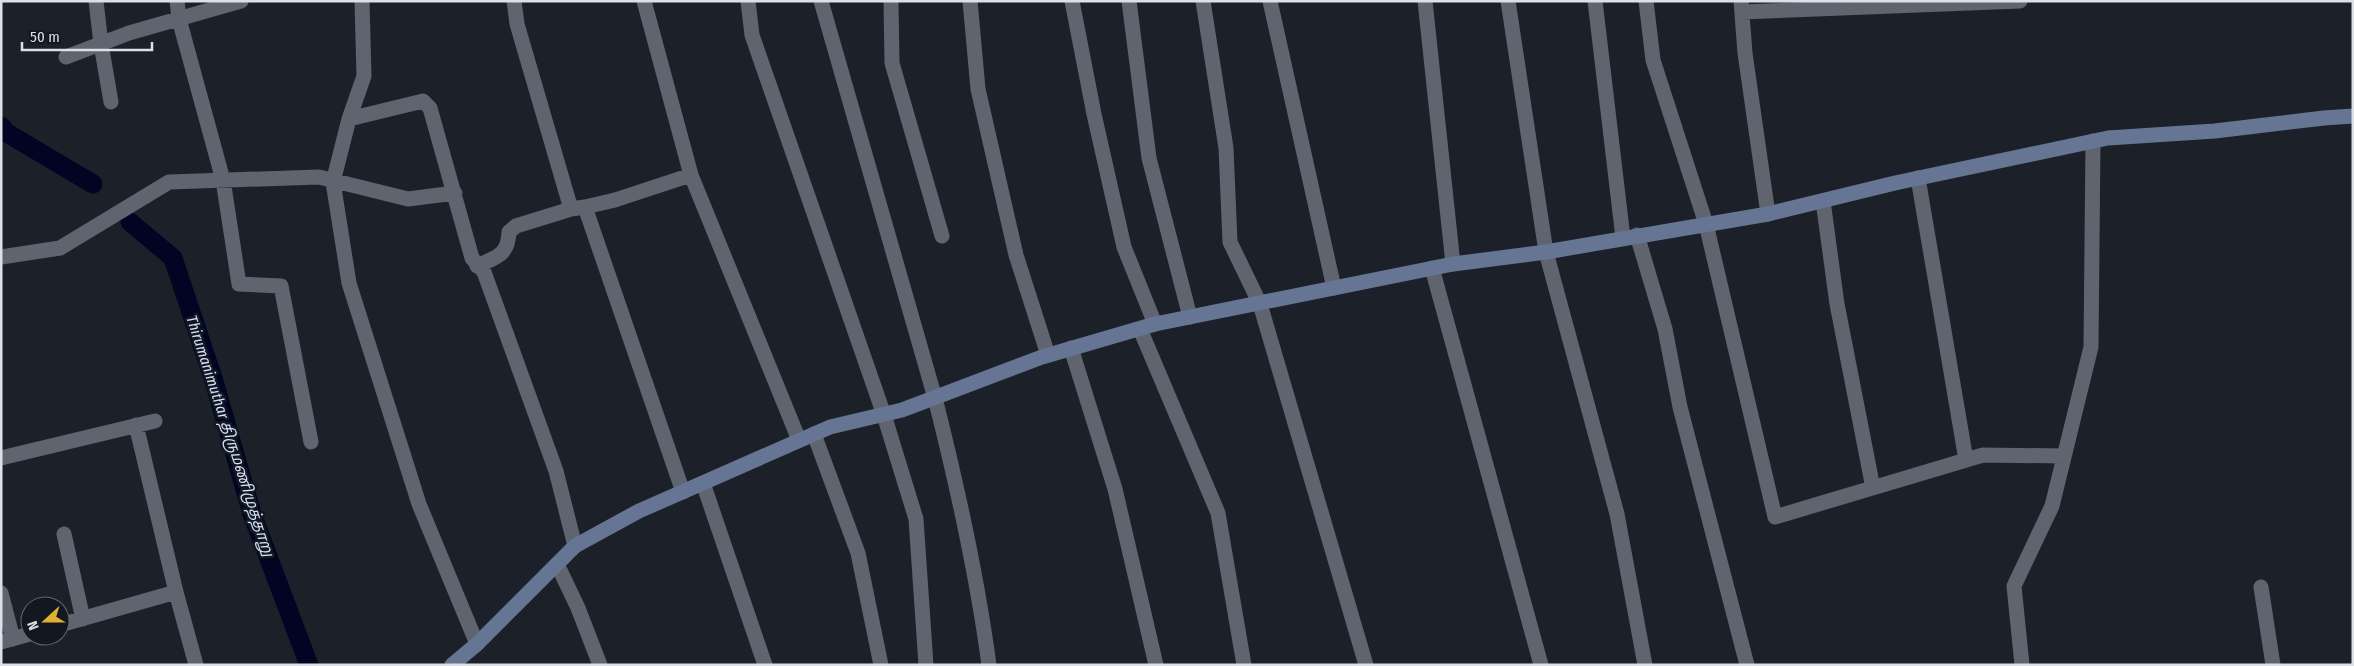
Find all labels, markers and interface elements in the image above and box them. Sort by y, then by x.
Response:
scale bar [22,20,152,52]
text: 50 m [30,28,60,46]
water label: Thirumanimuthar திருமணிமுத்தாறு [181,313,278,560]
north arrow [20,596,70,646]
text: N [24,619,43,632]

